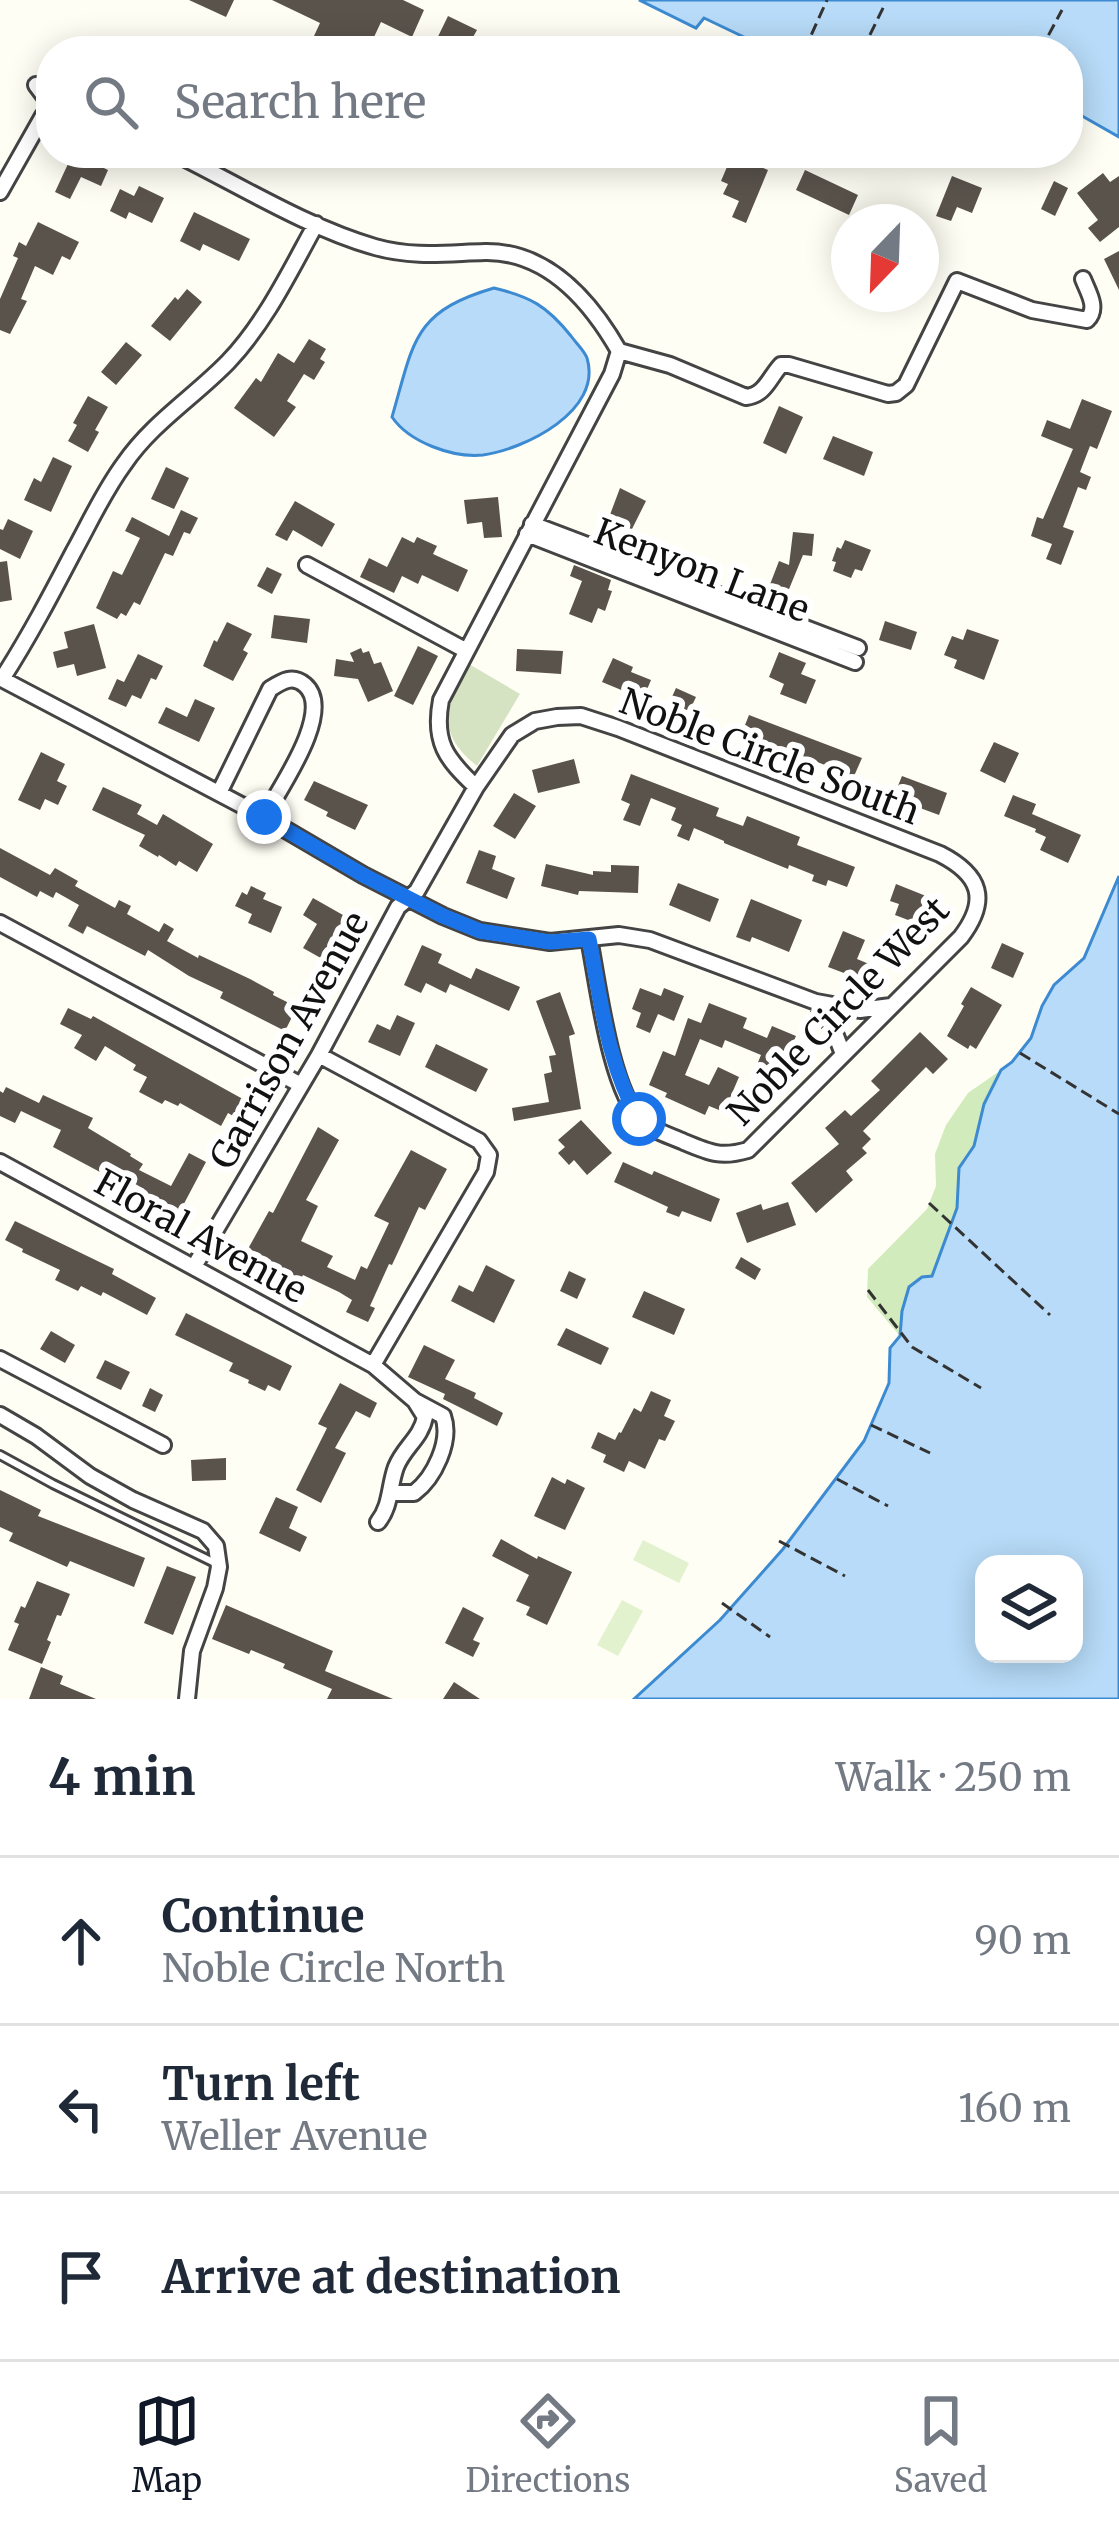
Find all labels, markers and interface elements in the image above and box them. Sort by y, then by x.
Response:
search box [36,36,1083,168]
icon: search [78,69,144,135]
text: Search here [174,74,426,130]
north arrow [831,204,939,312]
street label: Kenyon Lane [588,509,815,632]
street label: Noble Circle South [614,679,926,834]
route end [237,790,291,844]
street label: Noble Circle West [718,888,959,1135]
street label: Garrison Avenue [200,904,379,1177]
route start [612,1092,666,1146]
street label: Floral Avenue [87,1160,315,1313]
map controls [975,1555,1083,1663]
button: layers [975,1555,1083,1663]
text: 4 min [48,1745,196,1809]
text: Walk · 250 m [836,1753,1071,1802]
text: Continue [162,1888,364,1944]
icon: ahead [48,1908,114,1974]
text: 90 m [974,1916,1071,1965]
text: Noble Circle North [162,1944,505,1993]
text: Turn left [162,2056,360,2112]
icon: left [48,2076,114,2142]
text: 160 m [958,2084,1071,2133]
text: Weller Avenue [162,2112,428,2161]
icon: arrive [48,2244,114,2310]
text: Arrive at destination [162,2249,620,2305]
tab: Map [132,2388,202,2501]
tab: Directions [465,2388,630,2501]
tab: Saved [894,2388,987,2501]

